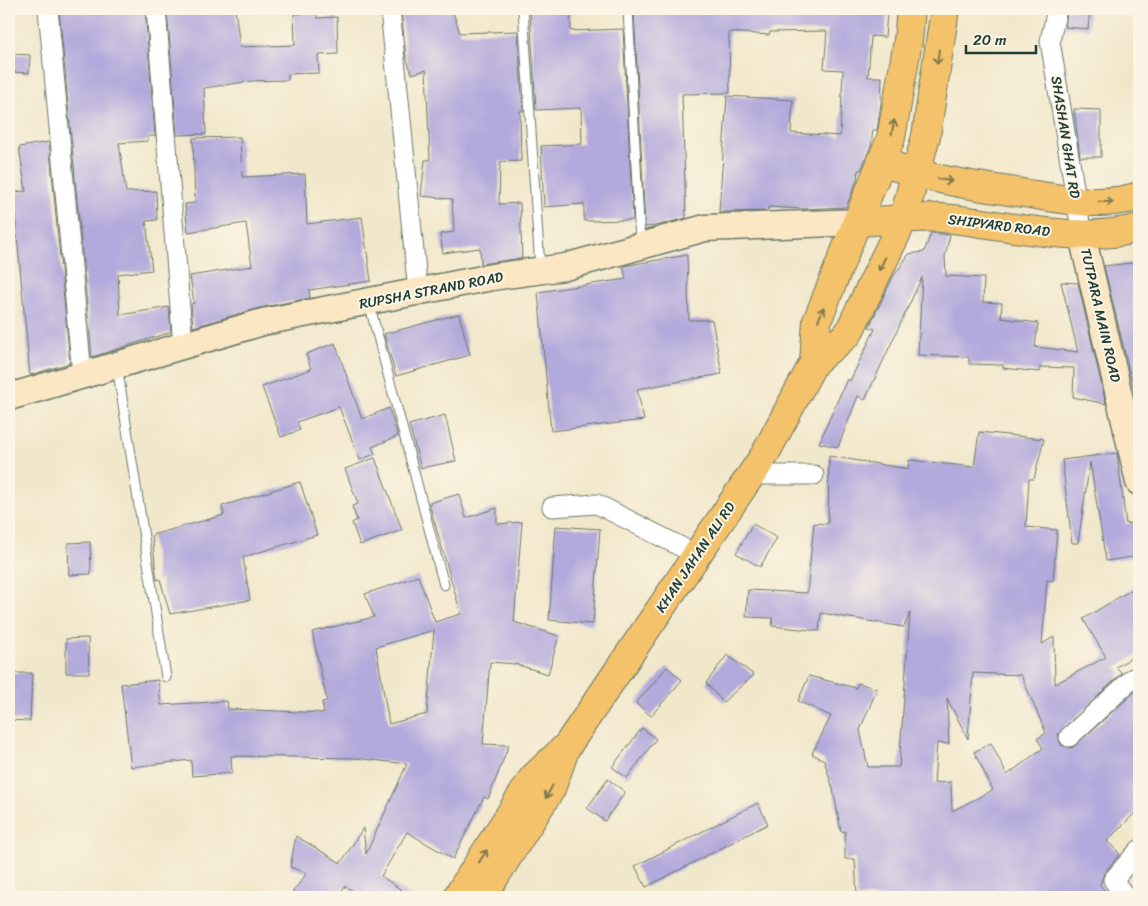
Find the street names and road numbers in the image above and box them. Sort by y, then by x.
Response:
street label: SHASHAN GHAT RD [1044,74,1088,201]
street label: SHIPYARD ROAD [947,207,1052,244]
street label: TUTPARA MAIN ROAD [1073,246,1128,385]
street label: RUPSHA STRAND ROAD [357,264,506,317]
street label: KHAN JAHAN ALI RD [649,496,742,618]

